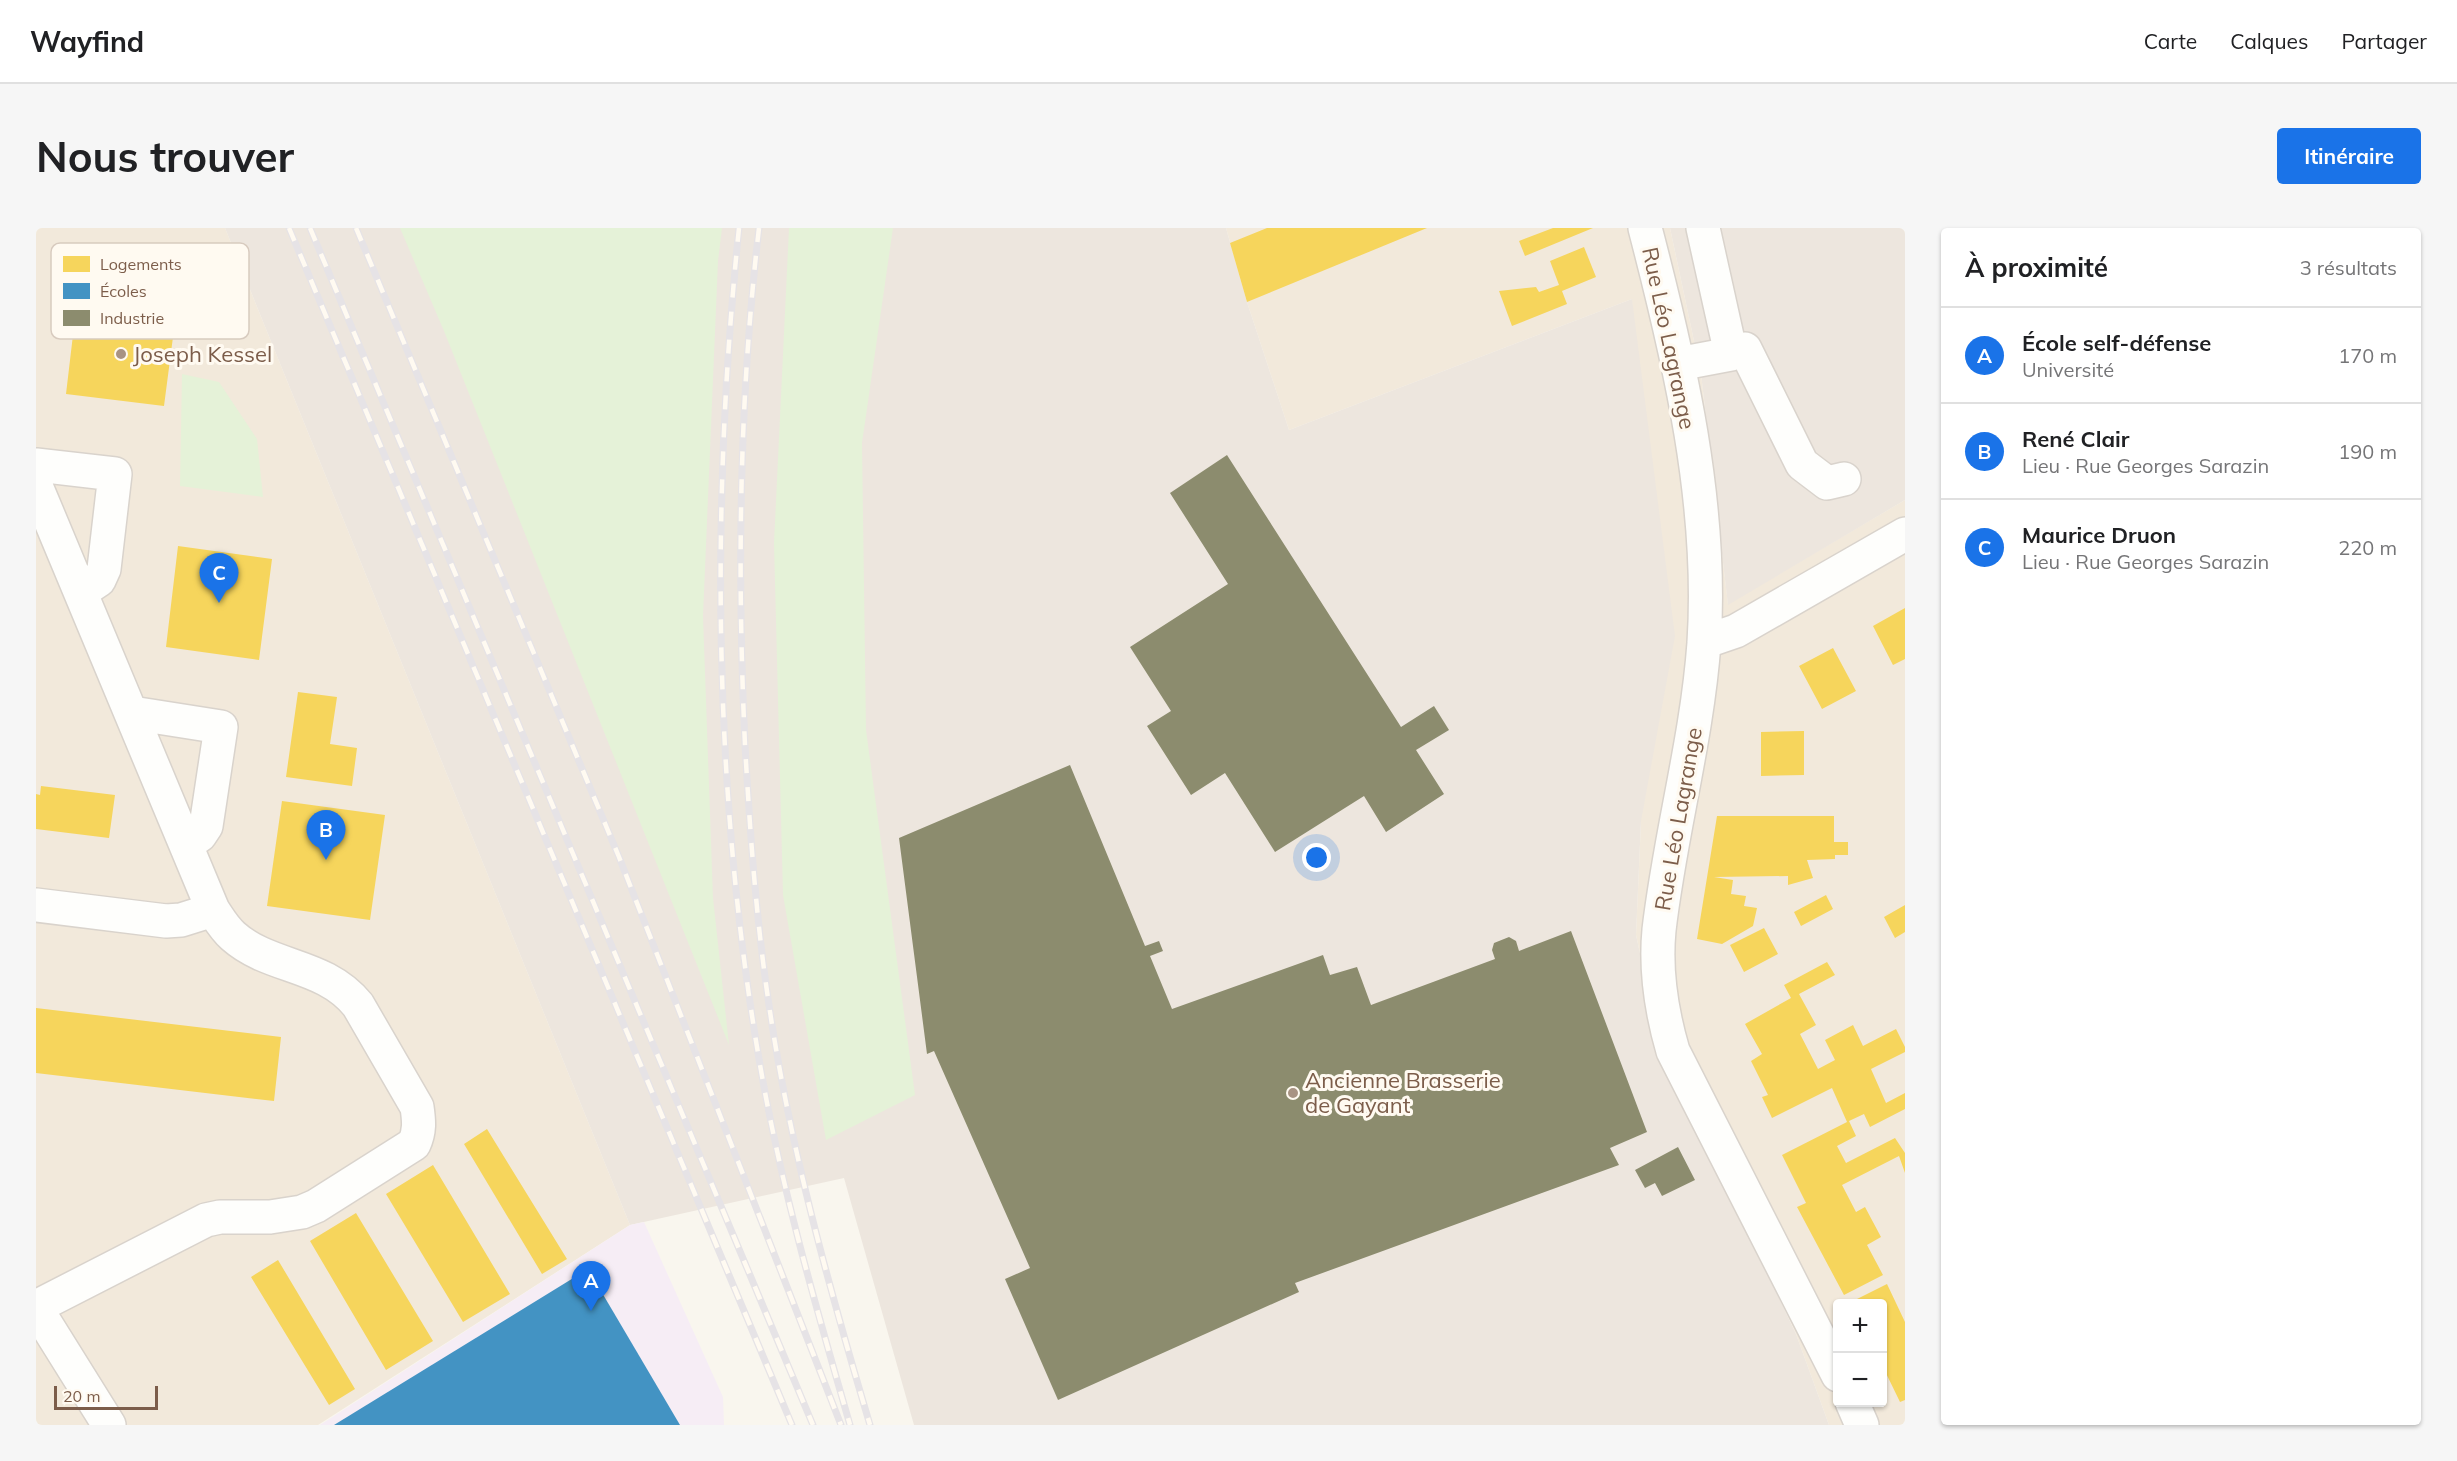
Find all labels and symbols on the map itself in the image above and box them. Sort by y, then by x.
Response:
legend [51,243,249,339]
street label: Rue Léo Lagrange [1636,244,1702,432]
text: Logements [100,254,182,274]
text: Écoles [100,281,147,301]
text: Industrie [100,308,164,328]
place label: Joseph Kessel [133,340,272,368]
marker: Joseph Kessel [114,347,128,361]
pin: C [200,554,238,603]
street label: Rue Léo Lagrange [1648,725,1708,913]
pin: B [306,810,346,860]
your location [1302,843,1331,872]
place label: Ancienne Brasserie de Gayant [1305,1066,1501,1119]
marker: Ancienne Brasserie de Gayant [1286,1086,1300,1100]
pin: A [572,1262,610,1311]
scale bar [54,1383,158,1410]

